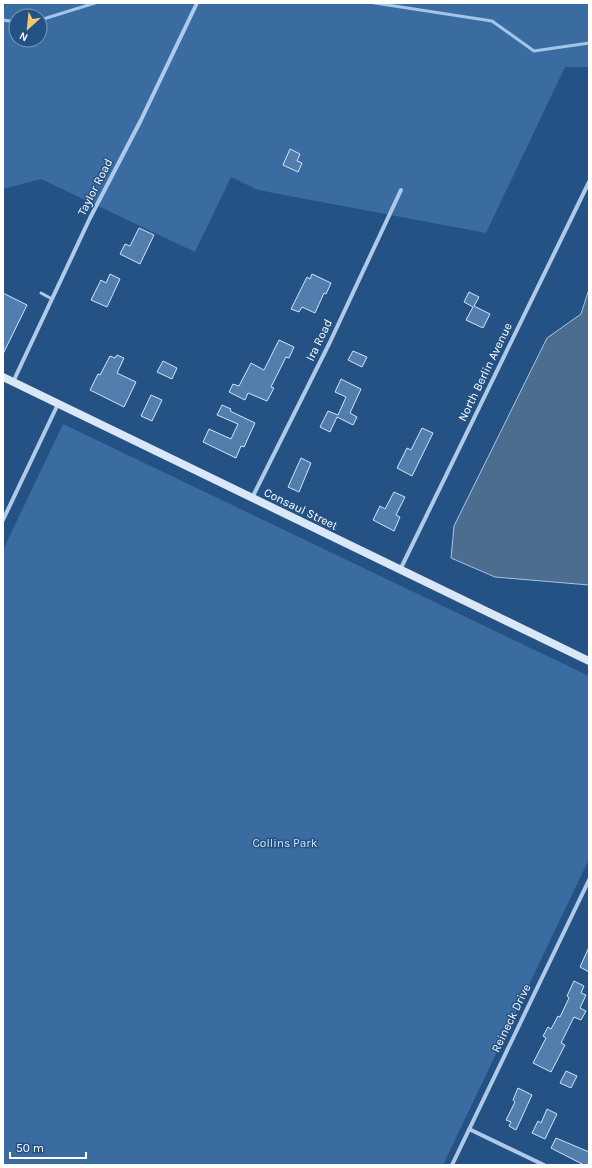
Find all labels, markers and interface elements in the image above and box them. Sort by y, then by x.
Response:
north arrow [8,8,48,48]
text: N [17,29,30,44]
street label: Taylor Road [75,156,115,218]
street label: Ira Road [303,317,335,363]
street label: North Berlin Avenue [455,320,515,424]
street label: Consaul Street [262,485,341,533]
park label: Collins Park [253,836,318,850]
street label: Reineck Drive [488,982,534,1054]
scale bar [10,1134,86,1160]
text: 50 m [16,1141,44,1155]

